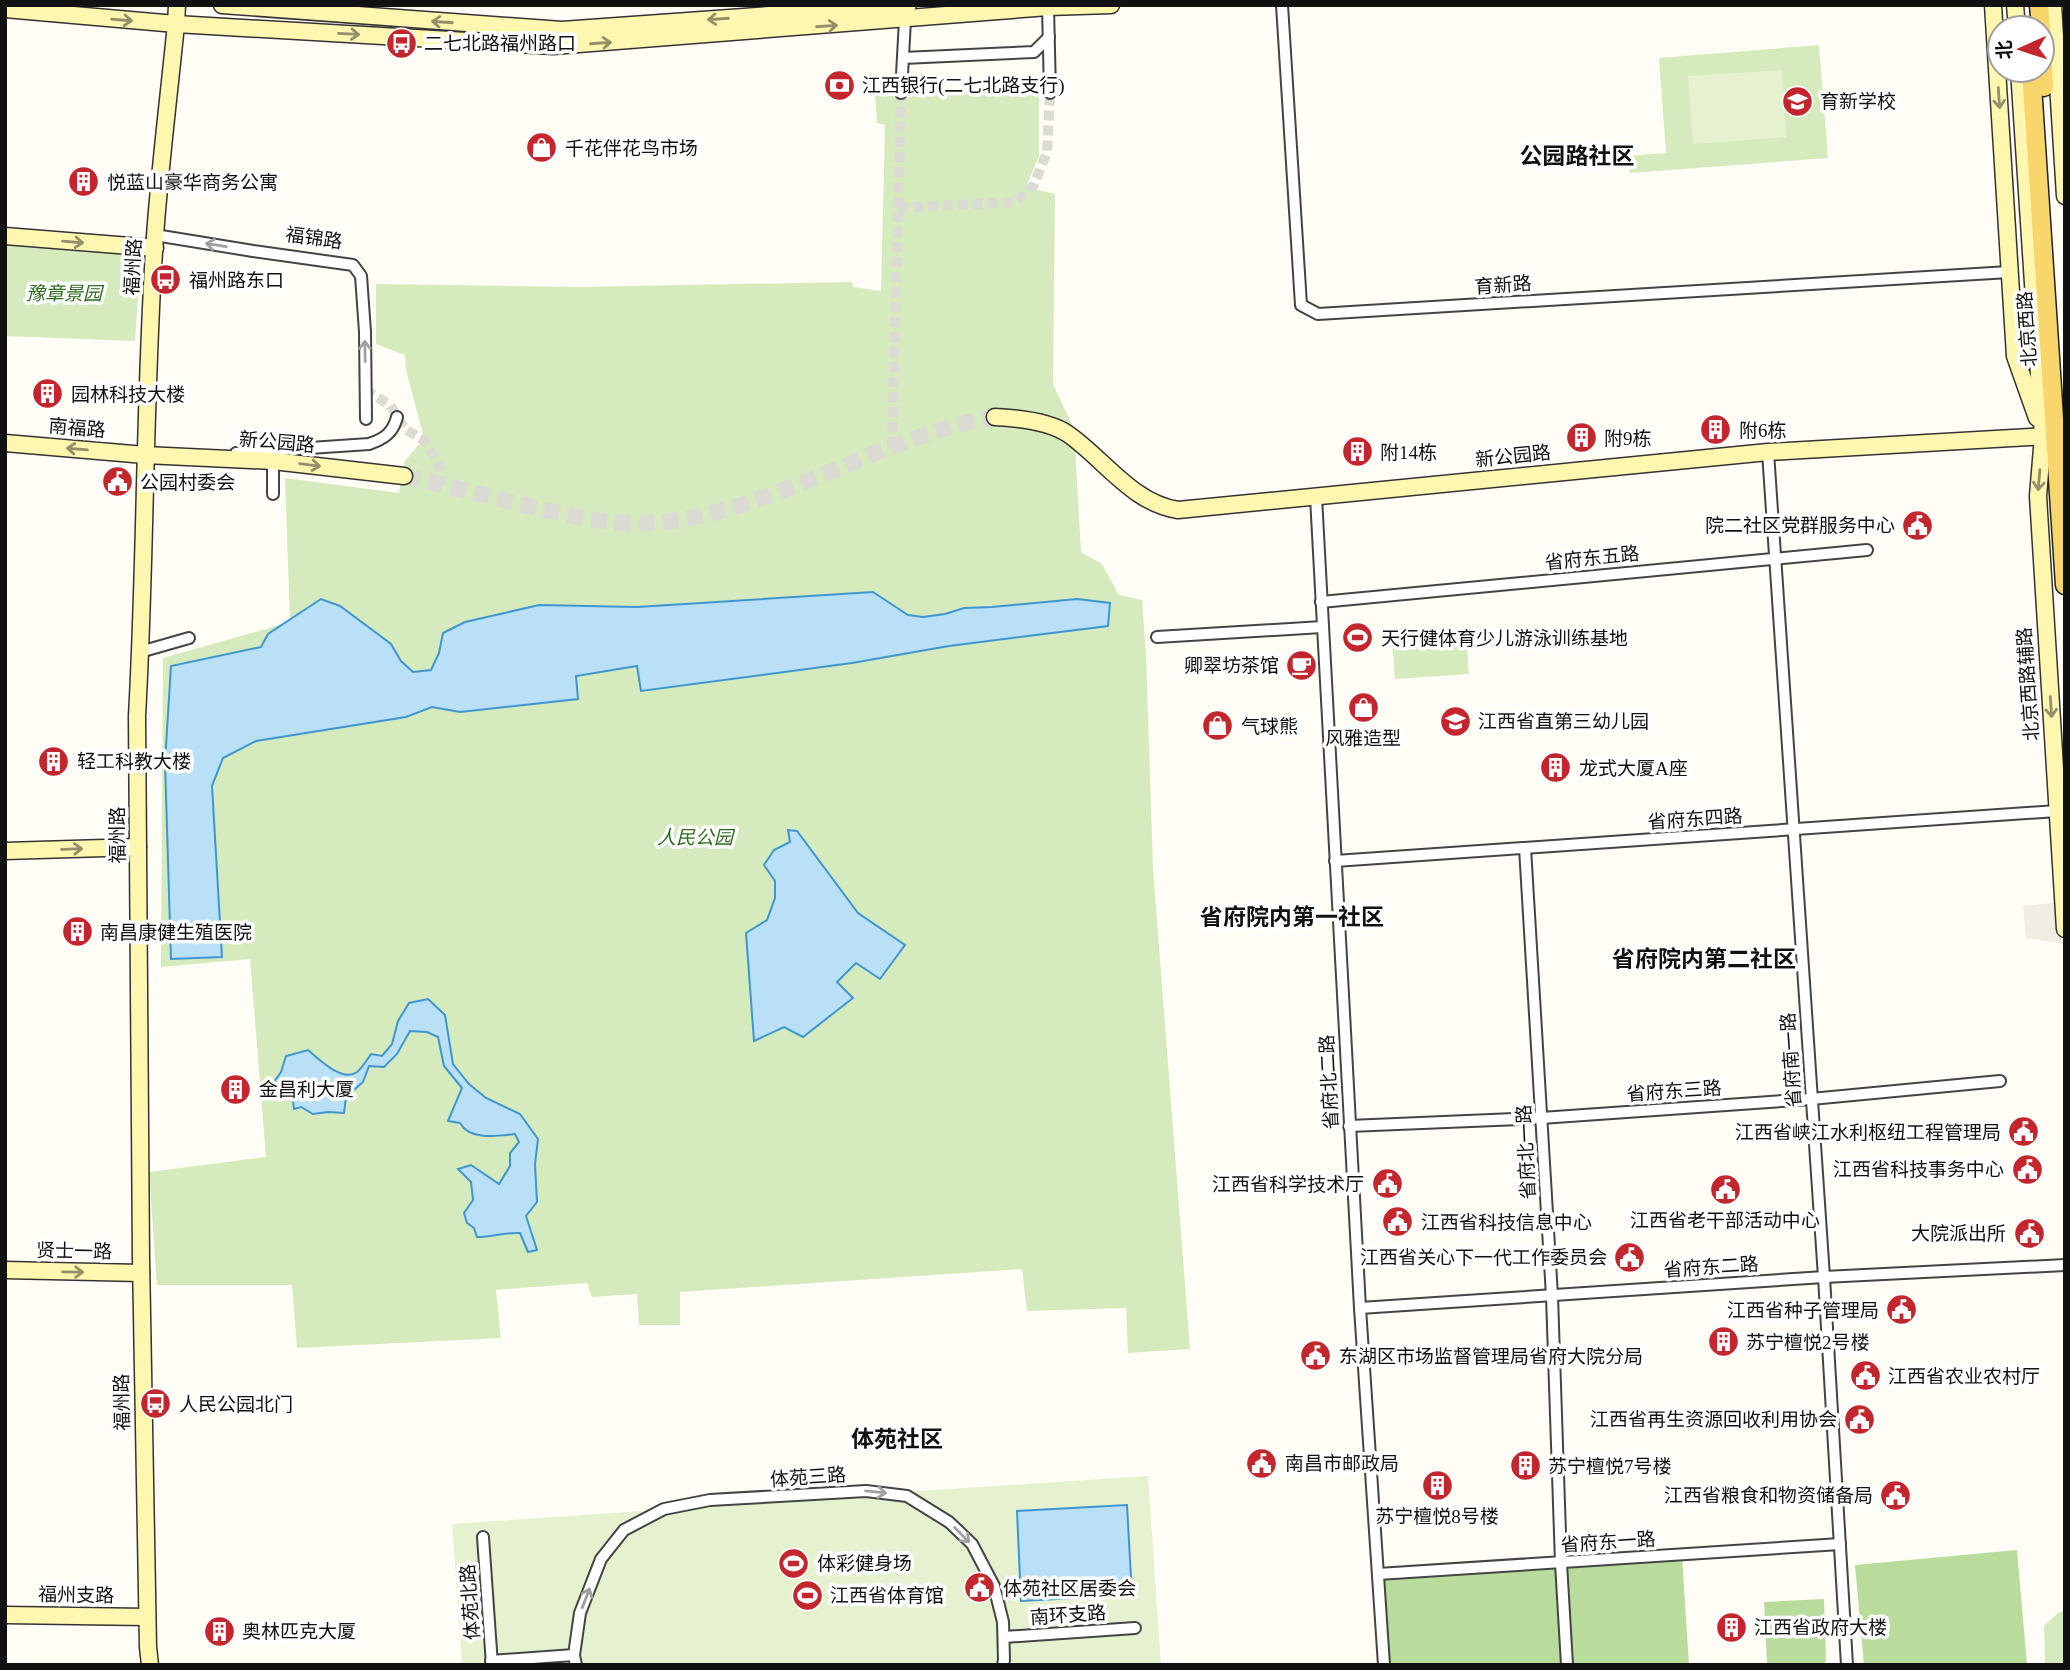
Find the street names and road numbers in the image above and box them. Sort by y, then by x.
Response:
street label: 福锦路 [284,224,344,252]
street label: 福州路 [121,238,145,296]
street label: 育新路 [1474,273,1532,297]
street label: 北京西路 [2014,290,2040,368]
street label: 南福路 [48,415,106,441]
street label: 新公园路 [238,428,316,456]
street label: 新公园路 [1474,442,1552,470]
street label: 省府东五路 [1544,543,1640,573]
street label: 北京西路辅路 [2014,626,2042,742]
street label: 省府东四路 [1647,805,1743,833]
street label: 福州路 [107,806,128,864]
street label: 省府南一路 [1777,1012,1805,1108]
street label: 省府北二路 [1316,1034,1342,1130]
street label: 省府东三路 [1626,1077,1722,1105]
street label: 省府北一路 [1513,1104,1539,1200]
street label: 贤士一路 [36,1240,112,1262]
street label: 省府东二路 [1663,1253,1759,1281]
street label: 福州路 [111,1373,133,1431]
street label: 体苑三路 [769,1464,847,1490]
street label: 省府东一路 [1560,1528,1656,1556]
street label: 体苑北路 [457,1563,483,1641]
street label: 福州支路 [38,1584,114,1606]
street label: 南环支路 [1029,1602,1107,1628]

